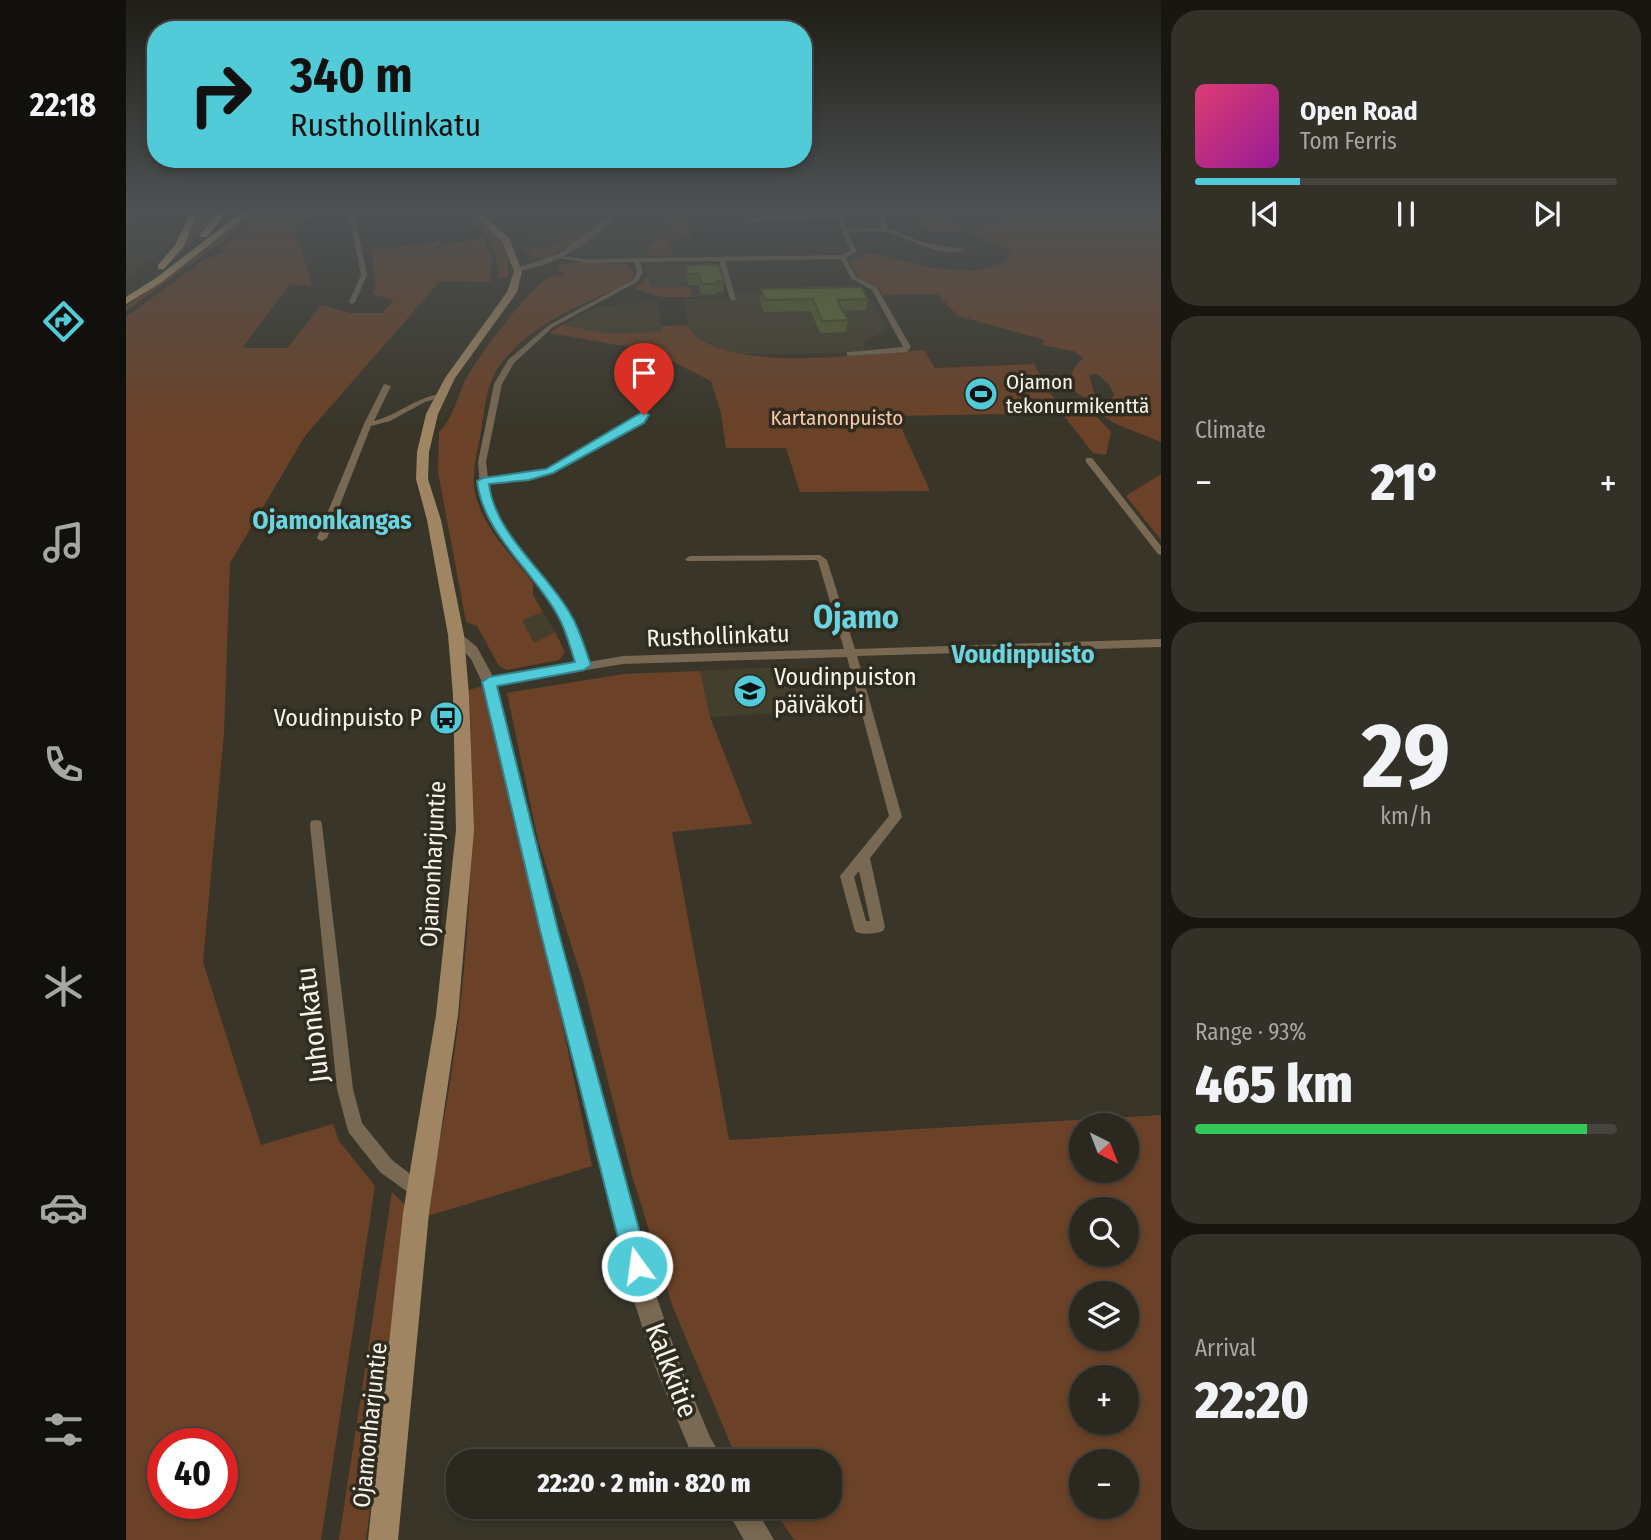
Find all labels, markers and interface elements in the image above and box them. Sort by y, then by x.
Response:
text: 340 m [290,46,413,105]
icon: right [175,49,266,140]
text: 22:18 [30,86,96,124]
text: Open Road [1300,96,1418,127]
text: Rusthollinkatu [290,106,481,144]
text: Tom Ferris [1300,127,1397,155]
icon: previous [1246,195,1284,233]
icon: pause [1387,195,1425,233]
icon: next [1528,195,1566,233]
icon: directions [39,297,88,346]
pin [614,343,674,415]
icon: arrive [625,354,663,392]
place label: Ojamon tekonurmikenttä [1006,369,1149,419]
sports icon: Ojamon tekonurmikenttä [962,375,1000,413]
park label: Kartanonpuisto [771,405,903,431]
text: Climate [1195,416,1266,444]
text: 21° [1371,451,1441,514]
text: − [1195,460,1212,506]
text: + [1600,460,1617,506]
district label: Ojamonkangas [252,505,412,536]
icon: music [39,518,88,567]
district label: Ojamo [813,598,899,636]
street label: Rusthollinkatu [646,620,790,652]
district label: Voudinpuisto [950,639,1095,670]
place label: Voudinpuiston päiväkoti [774,663,917,719]
school or university icon: Voudinpuiston päiväkoti [731,672,769,710]
bus stop icon: Voudinpuisto P [427,699,465,737]
text: 29 [1362,702,1450,811]
place label: Voudinpuisto P [274,704,422,732]
icon: phone [39,740,88,789]
street label: Ojamonharjuntie [415,780,451,948]
text: km/h [1380,802,1432,830]
icon: climate [39,962,88,1011]
street label: Juhonkatu [289,965,336,1085]
text: Range · 93% [1195,1018,1306,1046]
text: 465 km [1195,1053,1353,1116]
north arrow [1069,1113,1139,1183]
map controls [1069,1113,1139,1519]
icon: car [39,1183,88,1232]
button: search [1069,1197,1139,1267]
position arrow [600,1229,674,1303]
button: layers [1069,1281,1139,1351]
street label: Kalkkitie [638,1318,705,1422]
text: Arrival [1195,1334,1256,1362]
street label: Ojamonharjuntie [347,1341,393,1509]
button: + [1069,1365,1139,1435]
text: 22:20 [1195,1369,1309,1432]
icon: filters [39,1405,88,1454]
speed limit sign: 40 [147,1428,238,1519]
button: − [1069,1449,1139,1519]
text: 22:20 · 2 min · 820 m [538,1468,750,1499]

